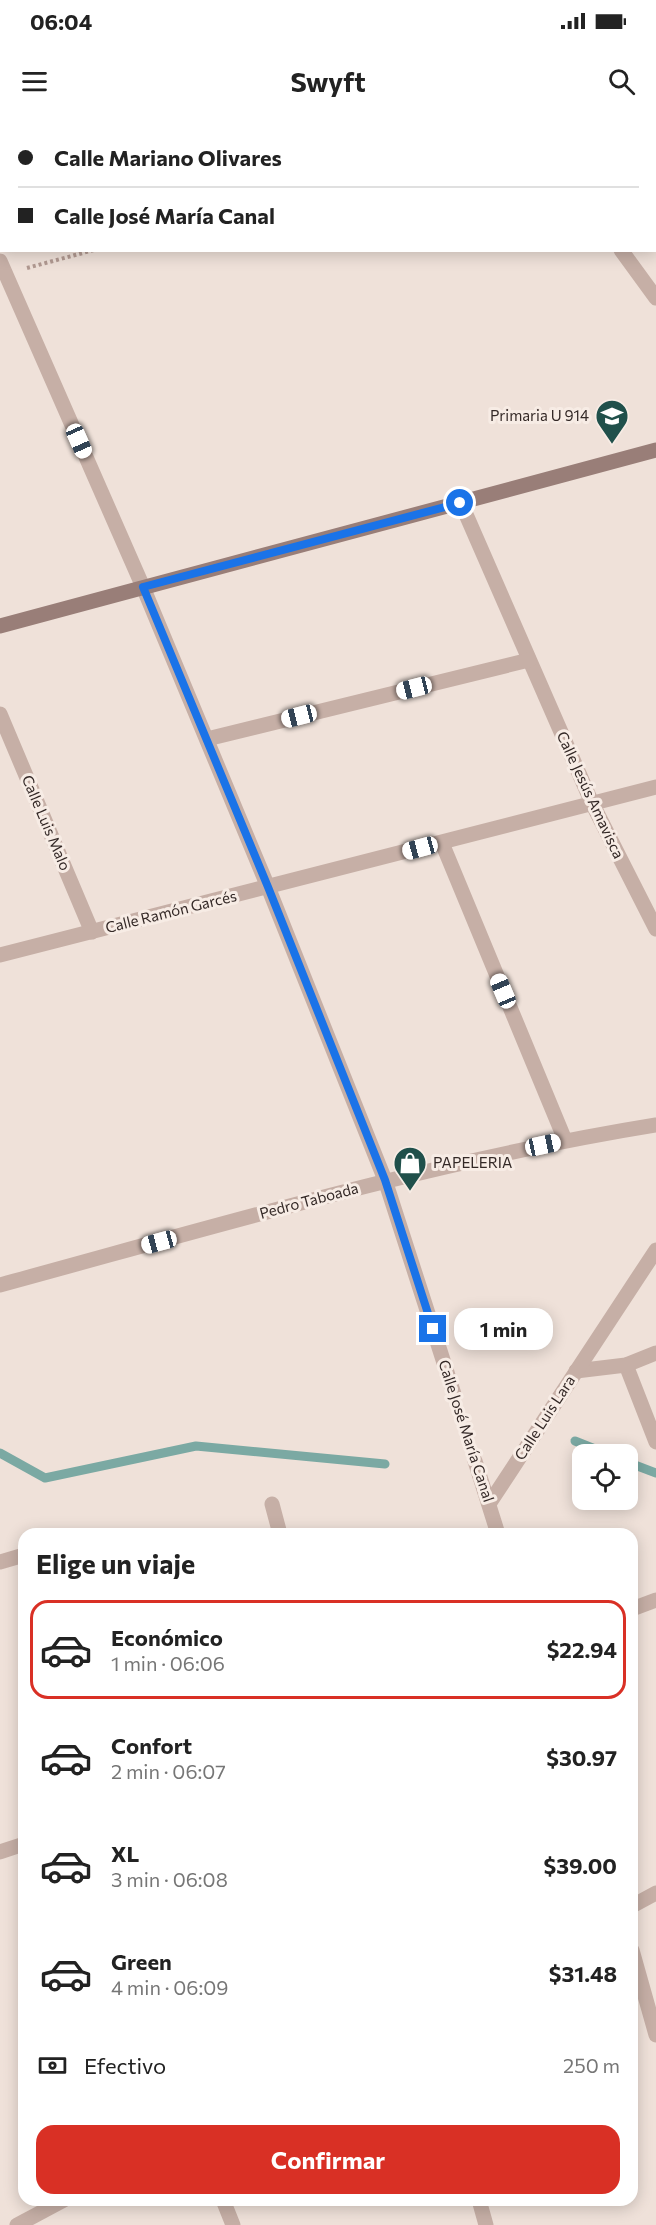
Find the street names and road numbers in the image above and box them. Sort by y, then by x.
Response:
street label: Calle Jesús Amavisca [553,728,628,861]
street label: Calle Luis Malo [19,772,75,873]
street label: Calle Ramón Garcés [103,886,238,936]
street label: Pedro Taboada [257,1178,360,1222]
street label: Calle José María Canal [435,1357,498,1504]
street label: Calle Luis Lara [510,1372,578,1463]

